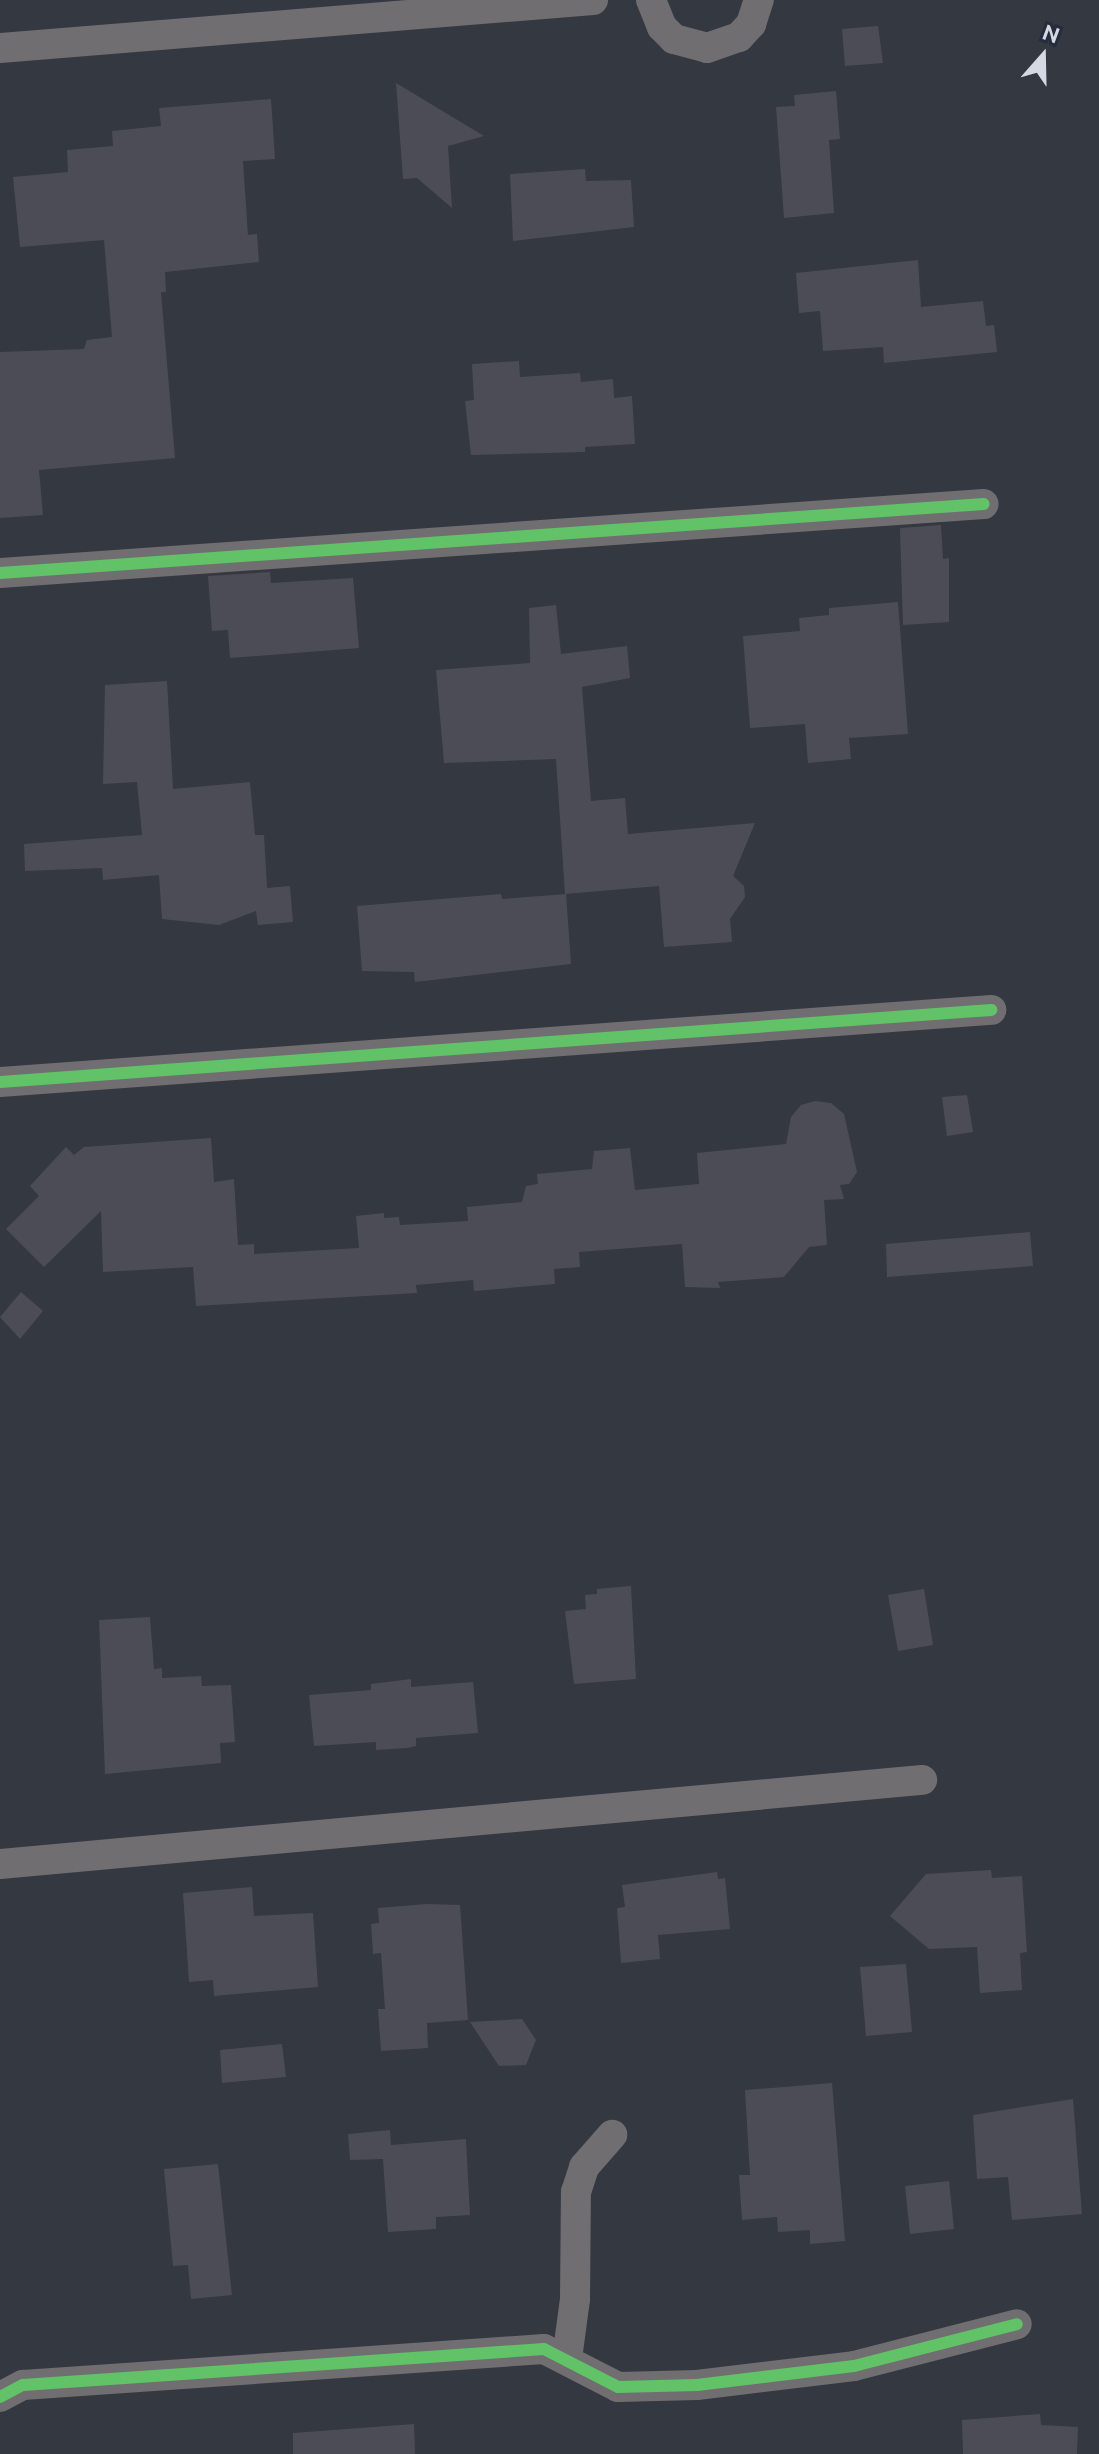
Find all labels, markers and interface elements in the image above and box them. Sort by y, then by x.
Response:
north arrow [1003,16,1083,96]
text: N [1039,18,1063,48]

